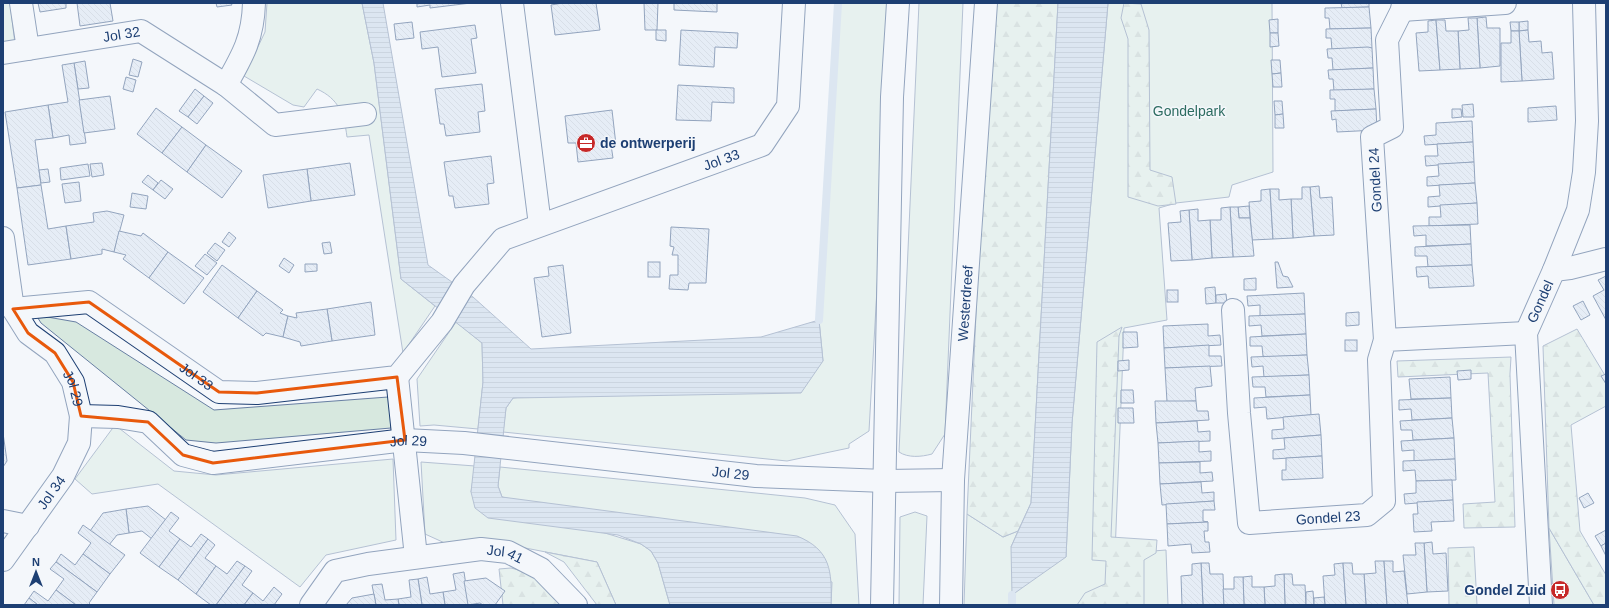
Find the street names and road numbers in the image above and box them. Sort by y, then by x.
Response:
street label: Jol 32 [102,23,141,45]
street label: Jol 33 [701,146,742,174]
street label: Gondel 24 [1365,147,1385,213]
street label: Westerdreef [955,265,976,342]
street label: Gondel [1524,277,1557,325]
street label: Jol 33 [177,359,217,394]
street label: Jol 29 [60,367,87,408]
street label: Jol 29 [389,432,428,450]
street label: Jol 29 [711,463,750,483]
street label: Jol 34 [34,472,69,512]
street label: Gondel 23 [1295,507,1361,528]
street label: Jol 41 [486,542,526,567]

